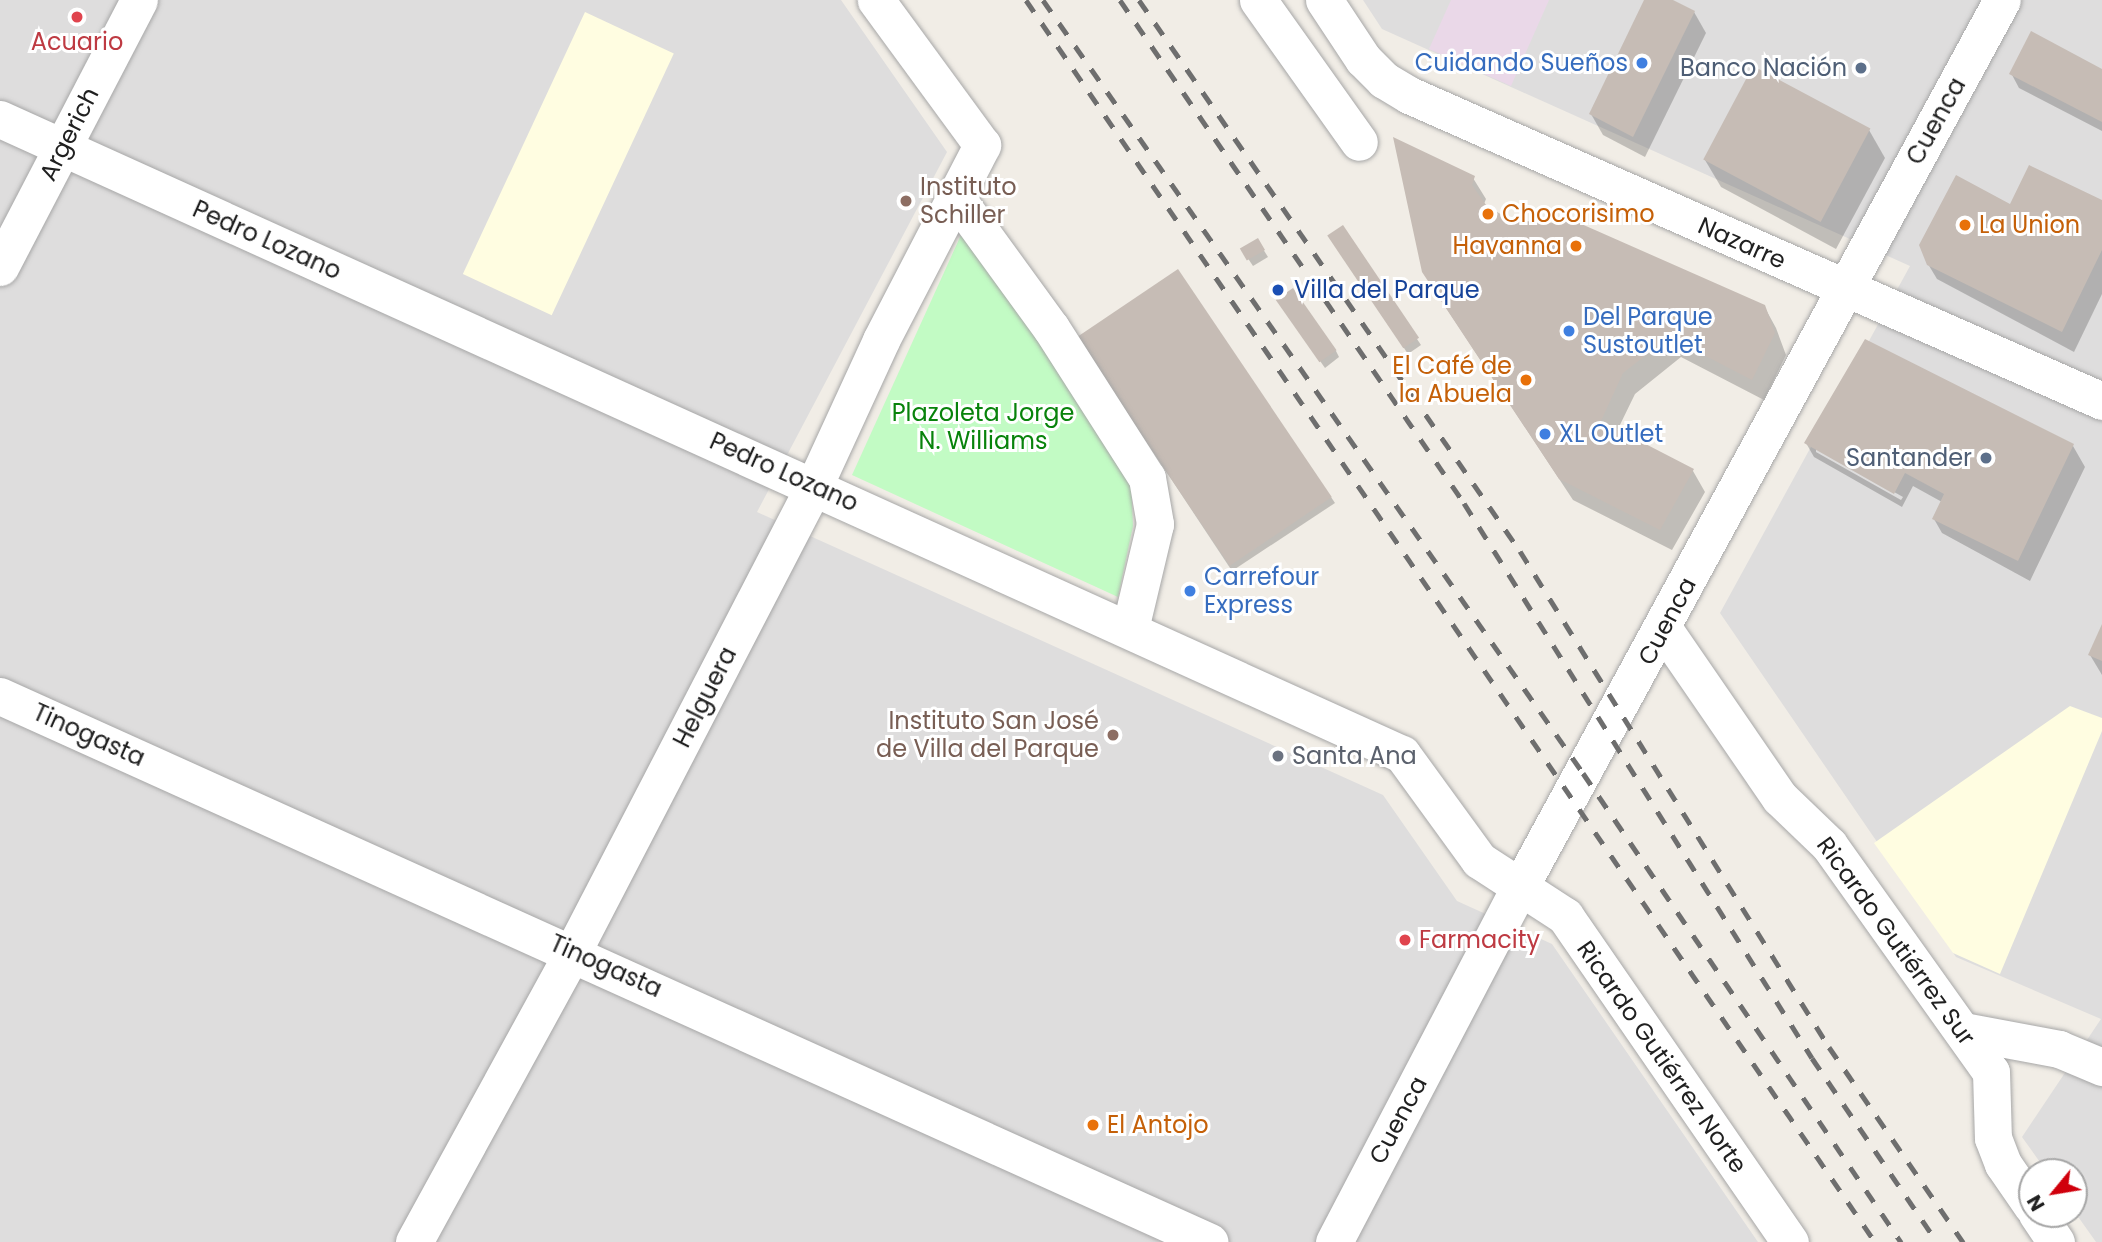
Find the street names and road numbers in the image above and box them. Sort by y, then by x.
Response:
street label: Cuenca [1900,73,1972,169]
street label: Argerich [33,82,105,186]
street label: Pedro Lozano [188,194,346,286]
street label: Nazarre [1694,211,1790,275]
street label: Pedro Lozano [705,426,863,518]
street label: Cuenca [1632,572,1702,670]
street label: Helguera [667,642,743,752]
street label: Tinogasta [29,698,149,772]
street label: Ricardo Gutiérrez Sur [1811,831,1981,1051]
street label: Tinogasta [546,929,666,1003]
street label: Ricardo Gutiérrez Norte [1571,935,1753,1179]
street label: Cuenca [1363,1071,1433,1169]

